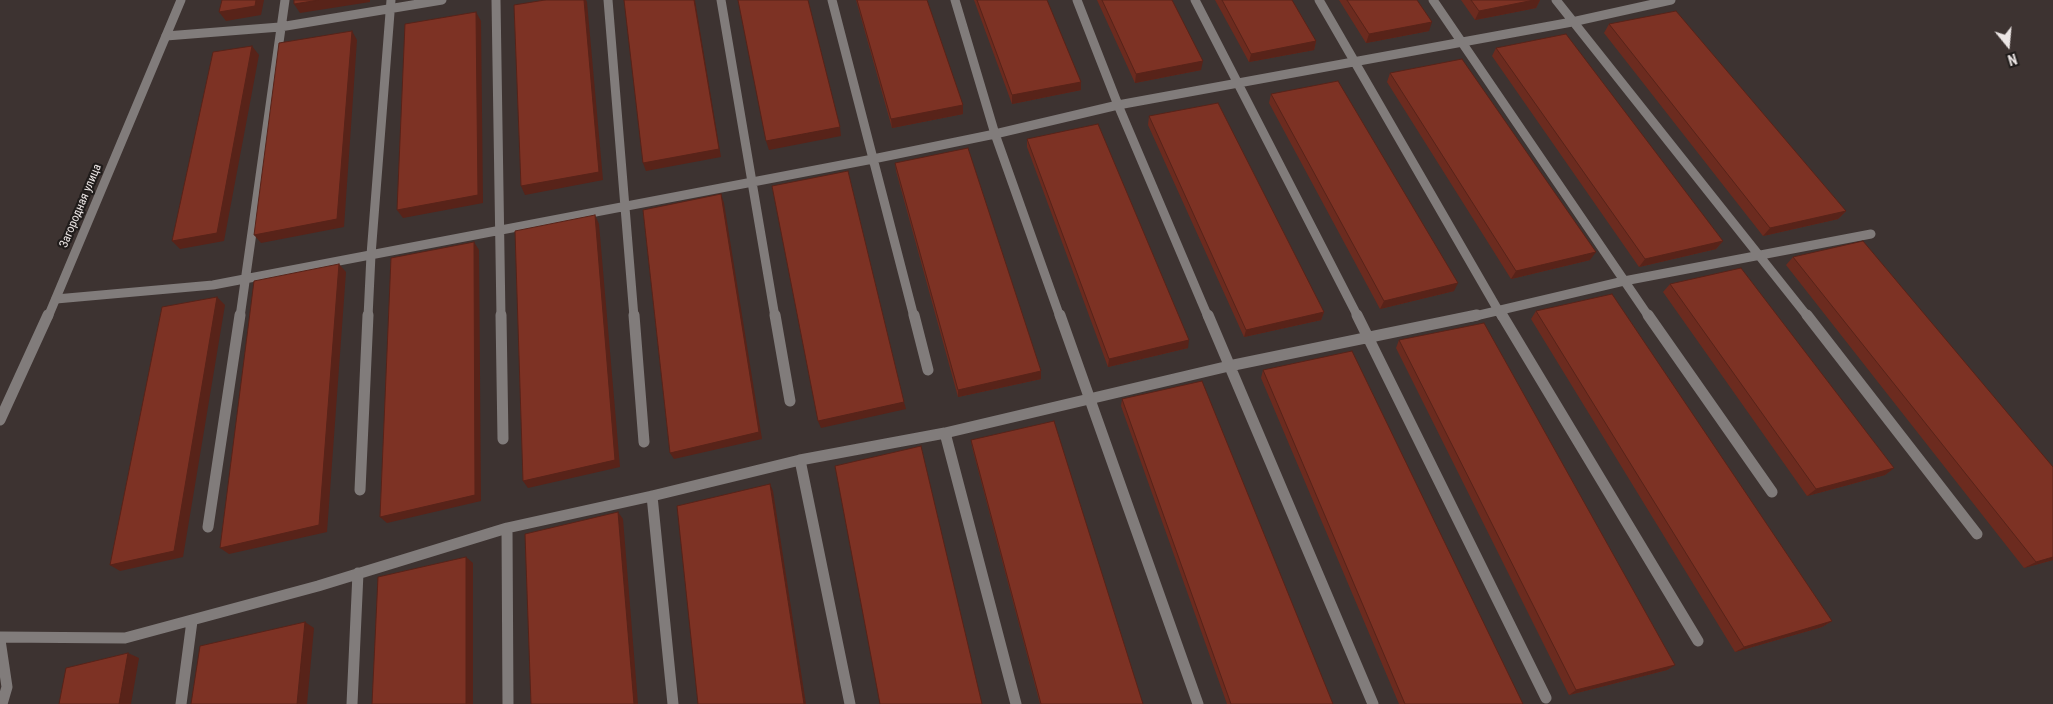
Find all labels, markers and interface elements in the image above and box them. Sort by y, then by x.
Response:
north arrow [1983,20,2033,70]
text: N [2006,50,2019,68]
street label: Загородная улица [57,162,105,250]

